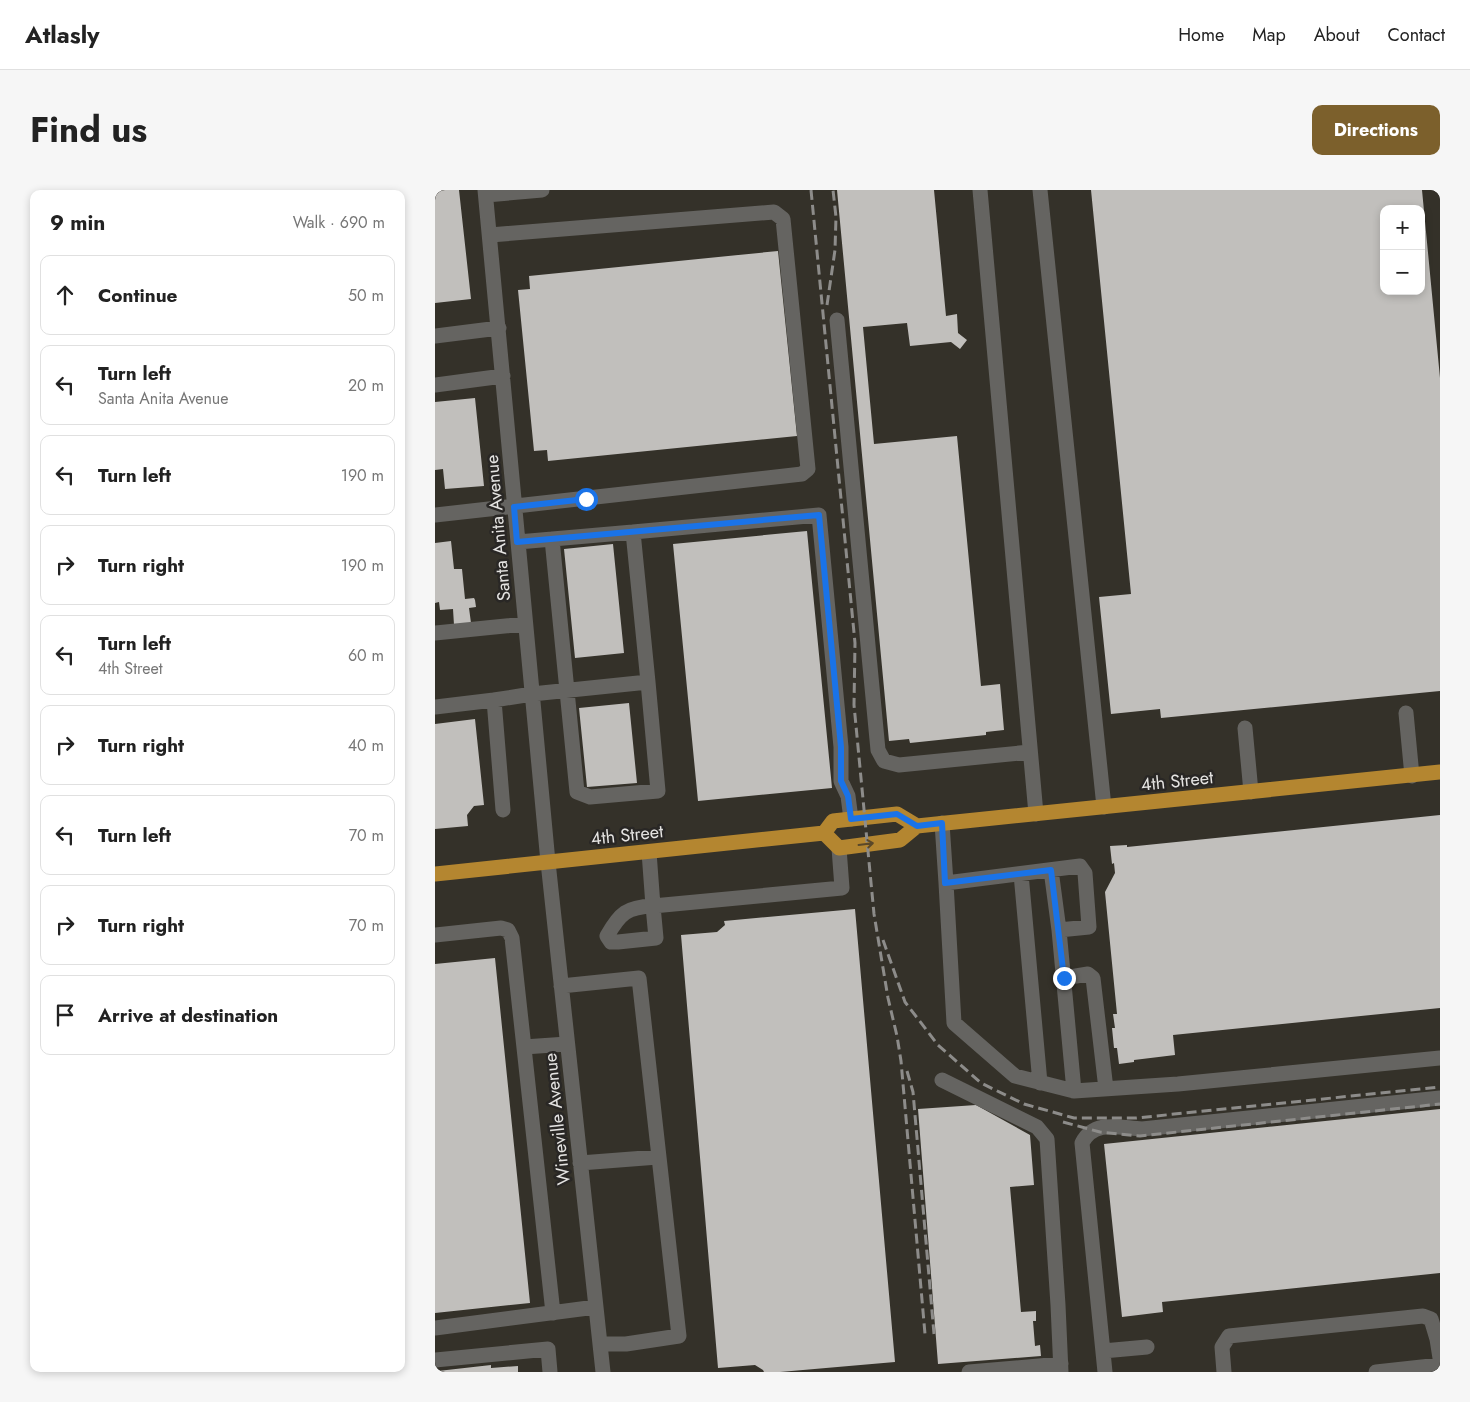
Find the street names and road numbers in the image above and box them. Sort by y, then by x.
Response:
street label: Santa Anita Avenue [479,454,517,602]
street label: 4th Street [1140,764,1215,798]
street label: 4th Street [590,818,665,852]
street label: Wineville Avenue [537,1052,577,1186]

